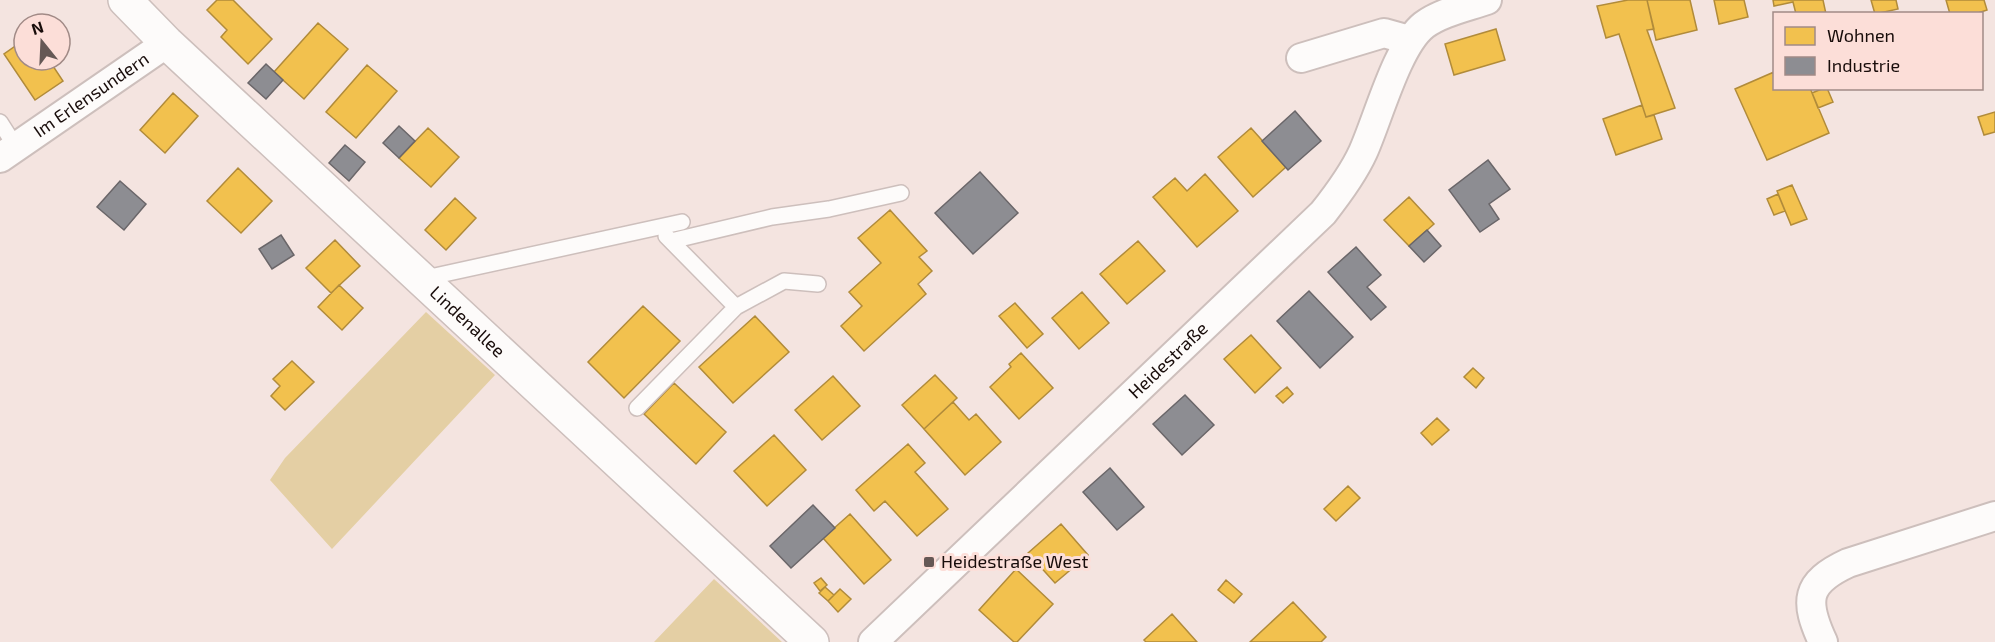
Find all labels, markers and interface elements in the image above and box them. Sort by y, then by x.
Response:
north arrow [12,12,72,72]
legend [1773,12,1983,90]
text: N [29,16,46,38]
text: Wohnen [1827,24,1895,46]
street label: Im Erlensundern [29,47,153,142]
text: Industrie [1827,54,1900,76]
street label: Lindenallee [426,281,510,361]
street label: Heidestraße [1123,317,1212,403]
place label: Heidestraße West [941,550,1088,572]
marker: Heidestraße West [922,555,936,569]

